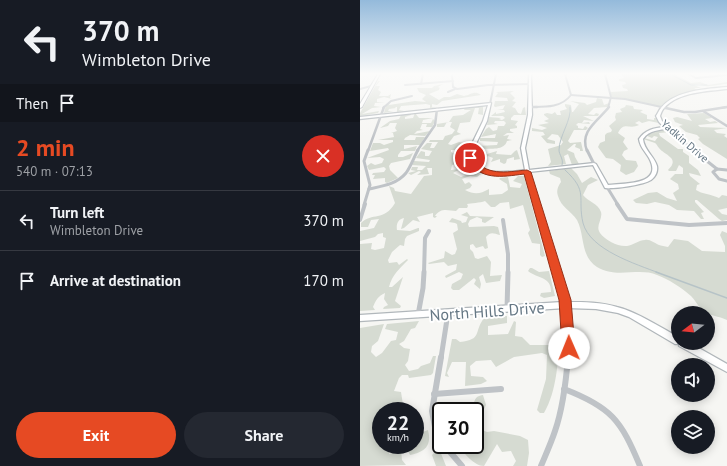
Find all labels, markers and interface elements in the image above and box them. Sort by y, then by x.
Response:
text: 370 m [82,12,159,49]
icon: left [16,16,68,68]
text: Wimbleton Drive [82,48,211,71]
icon: arrive [56,92,78,114]
text: Then [16,94,48,113]
street label: Yadkin Drive [658,117,712,166]
text: 2 min [16,132,75,163]
button: close [302,135,344,177]
pin [453,141,487,175]
icon: arrive [459,147,481,169]
text: 540 m · 07:13 [16,163,93,180]
text: Turn left [50,203,104,222]
icon: left [16,210,38,232]
text: 370 m [303,211,344,230]
text: Wimbleton Drive [50,222,143,239]
icon: arrive [16,270,38,292]
text: Arrive at destination [50,271,181,290]
text: 170 m [303,271,344,290]
street label: North Hills Drive [429,297,545,325]
north arrow [671,306,715,350]
map controls [671,306,715,454]
position arrow [548,327,590,369]
button: sound [671,358,715,402]
speed limit sign: 30 [432,402,484,454]
text: 22 [387,410,409,436]
button: layers [671,410,715,454]
button: Exit [16,412,176,458]
button: Share [184,412,344,458]
text: km/h [387,431,409,444]

